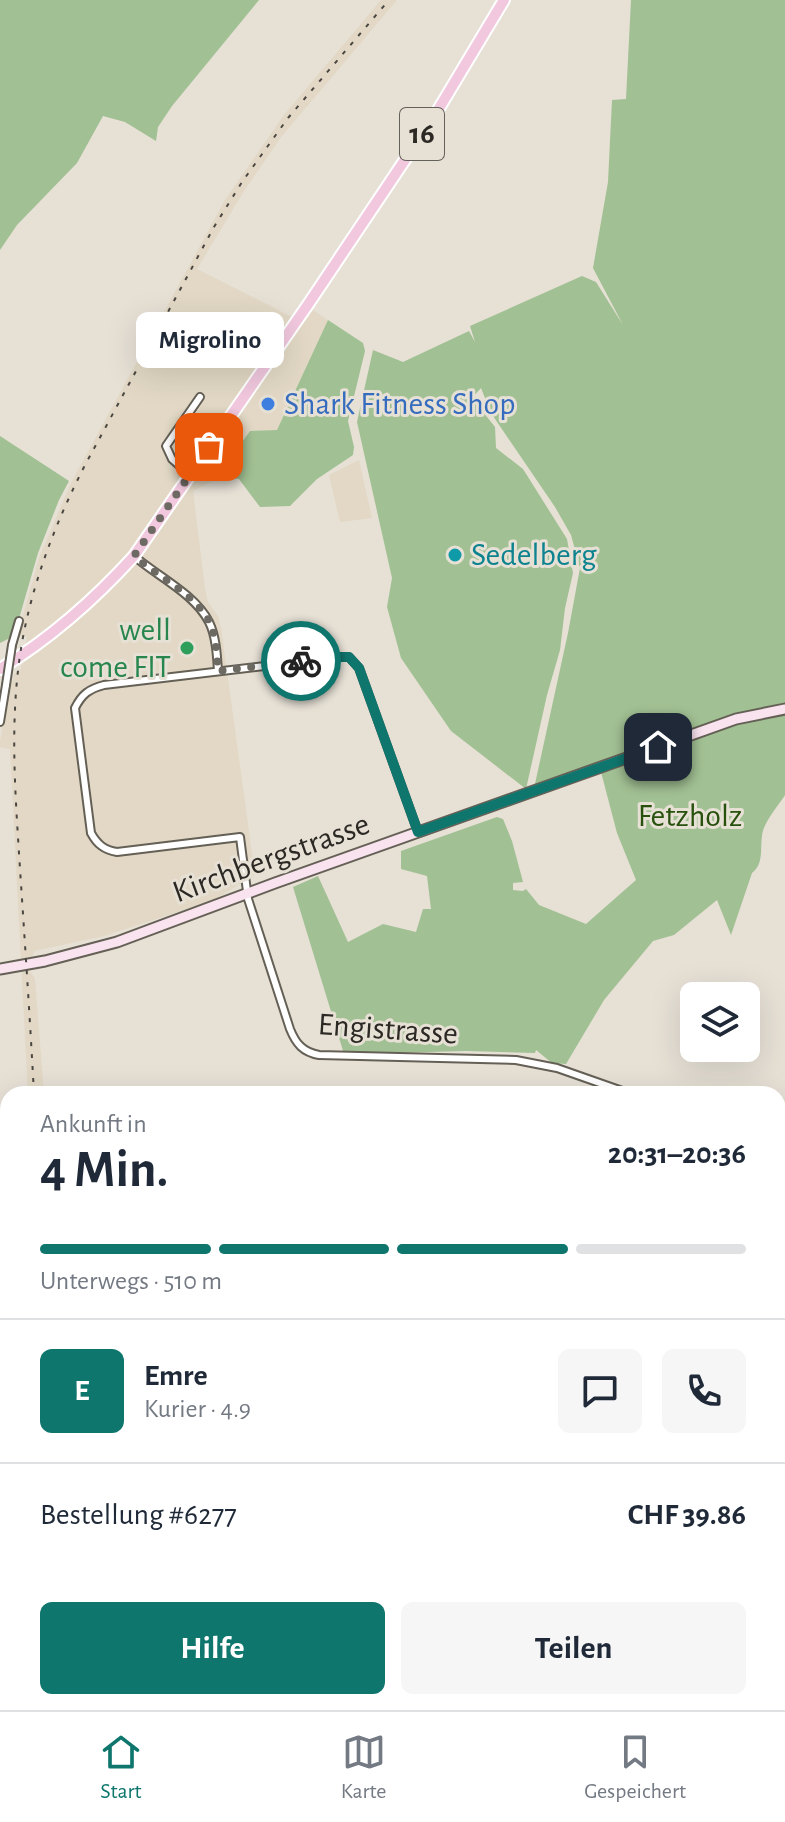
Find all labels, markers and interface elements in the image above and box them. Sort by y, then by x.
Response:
road number: 16 [400,108,444,160]
callout: Migrolino [135,311,283,367]
text: Migrolino [159,327,261,353]
place label: Shark Fitness Shop [284,388,516,420]
marker: Shark Fitness Shop [259,395,277,413]
pin [175,413,243,481]
icon: bag [187,425,231,469]
place label: Sedelberg [471,539,597,571]
marker: Sedelberg [446,546,464,564]
place label: well come FIT [60,614,171,683]
courier [261,621,341,701]
marker: well come FIT [178,639,196,657]
icon: bike [279,639,323,683]
pin [624,713,692,781]
icon: home [636,725,680,769]
park label: Fetzholz [638,800,742,832]
street label: Kirchbergstrasse [168,808,374,908]
map controls [680,982,760,1062]
button: layers [680,982,760,1062]
street label: Engistrasse [317,1008,459,1050]
text: Ankunft in [40,1111,147,1137]
text: 20:31–20:36 [608,1139,746,1169]
text: 4 Min. [40,1144,168,1196]
text: Unterwegs · 510 m [40,1268,222,1294]
button: chat [558,1349,642,1433]
button: phone [662,1349,746,1433]
text: Emre [144,1361,208,1391]
text: E [74,1376,90,1406]
text: Kurier · 4.9 [144,1396,251,1422]
text: Bestellung #6277 [40,1500,237,1530]
text: CHF 39.86 [628,1500,746,1530]
button: Hilfe [40,1602,385,1694]
button: Teilen [401,1602,746,1694]
tab: Start [99,1730,143,1804]
tab: Karte [341,1730,386,1804]
tab: Gespeichert [584,1730,686,1804]

